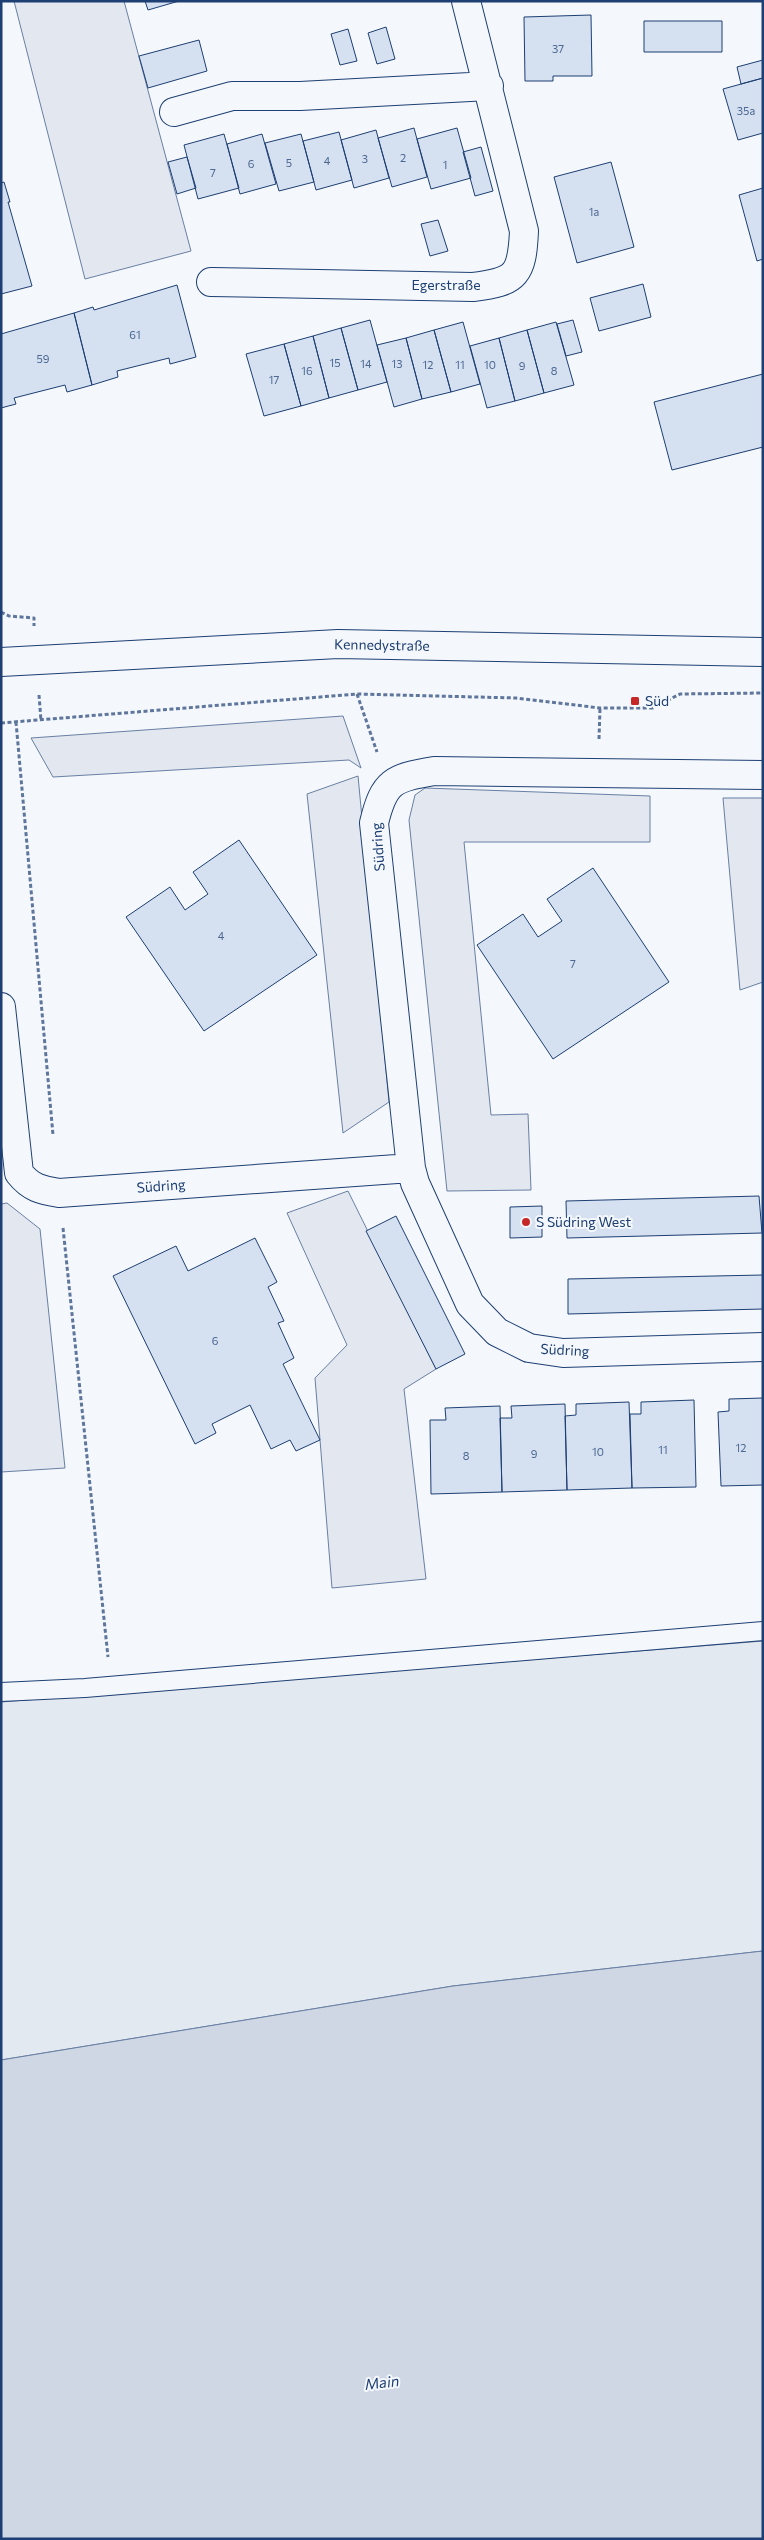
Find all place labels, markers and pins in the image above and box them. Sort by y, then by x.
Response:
place label: Süd [645,692,669,709]
marker: Süd [629,695,641,707]
place label: S Südring West [536,1213,632,1230]
marker: S Südring West [520,1216,532,1228]

